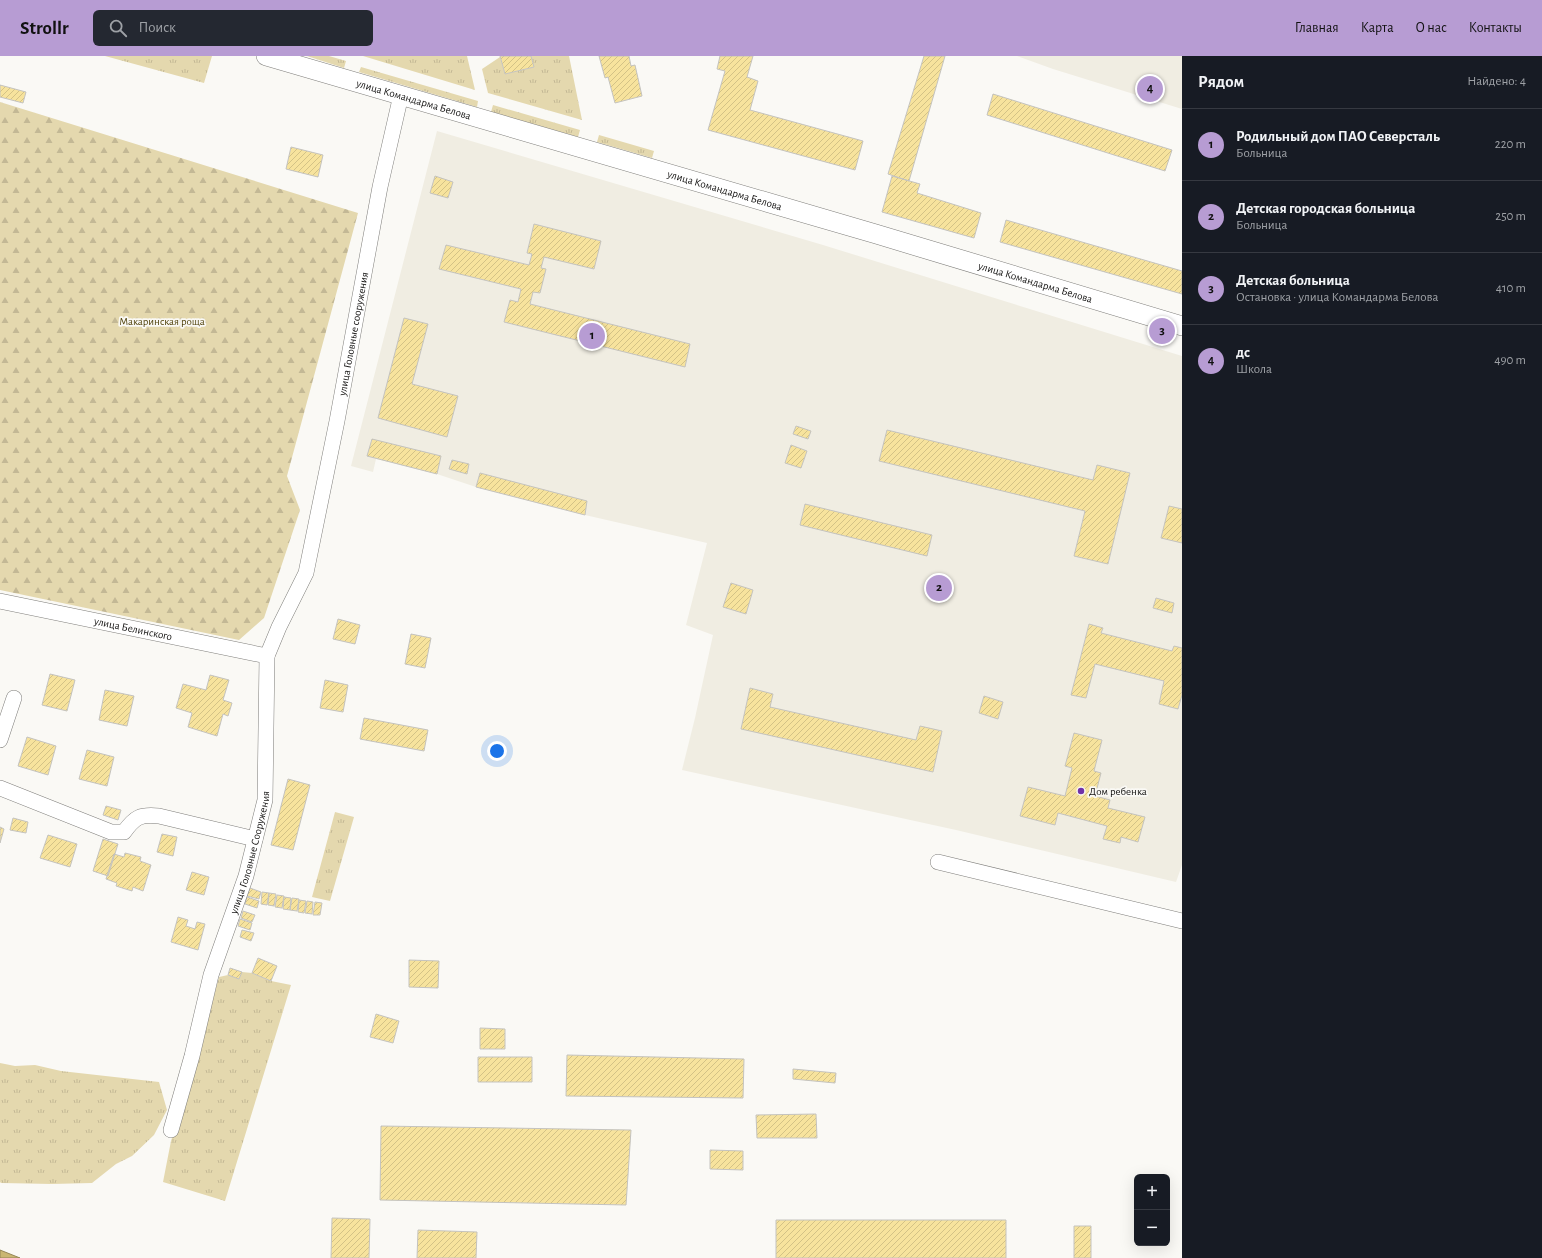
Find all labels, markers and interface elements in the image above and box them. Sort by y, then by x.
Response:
search box [93,10,373,46]
icon: search [107,17,129,39]
text: Strollr [20,19,69,38]
text: Поиск [139,20,176,35]
text: Главная [1295,21,1339,35]
text: Карта [1361,21,1394,35]
text: О нас [1416,21,1447,35]
text: Контакты [1469,21,1522,35]
text: Рядом [1198,73,1244,90]
pin: 4 [1137,74,1163,104]
text: Найдено: 4 [1467,75,1526,88]
street label: улица Командарма Белова [354,77,472,121]
text: Родильный дом ПАО Северсталь [1236,129,1440,144]
text: 1 [1209,138,1213,151]
text: 220 m [1495,138,1526,151]
text: Больница [1236,147,1288,160]
street label: улица Командарма Белова [665,168,783,212]
text: Детская городская больница [1236,201,1415,216]
text: 2 [1208,210,1214,223]
text: 250 m [1495,210,1526,223]
text: Больница [1236,219,1288,232]
street label: улица Командарма Белова [976,259,1094,304]
street label: улица Головные сооружения [336,271,370,398]
text: Детская больница [1236,273,1350,288]
text: 3 [1208,282,1214,295]
text: 410 m [1496,282,1526,295]
text: Остановка · улица Командарма Белова [1236,291,1438,304]
park label: Макаринская роща [119,316,205,327]
pin: 3 [1149,316,1175,346]
pin: 1 [579,321,605,351]
text: дс [1236,345,1250,360]
text: 4 [1208,354,1214,367]
text: 490 m [1494,354,1526,367]
text: Школа [1236,363,1272,376]
pin: 2 [926,573,952,603]
street label: улица Белинского [92,615,173,642]
your location [487,741,507,761]
marker: Дом ребенка [1076,786,1086,796]
place label: Дом ребенка [1089,786,1147,797]
street label: улица Головные Сооружения [227,791,271,916]
map controls [1134,1174,1170,1246]
button: + [1134,1174,1170,1210]
button: − [1134,1210,1170,1246]

